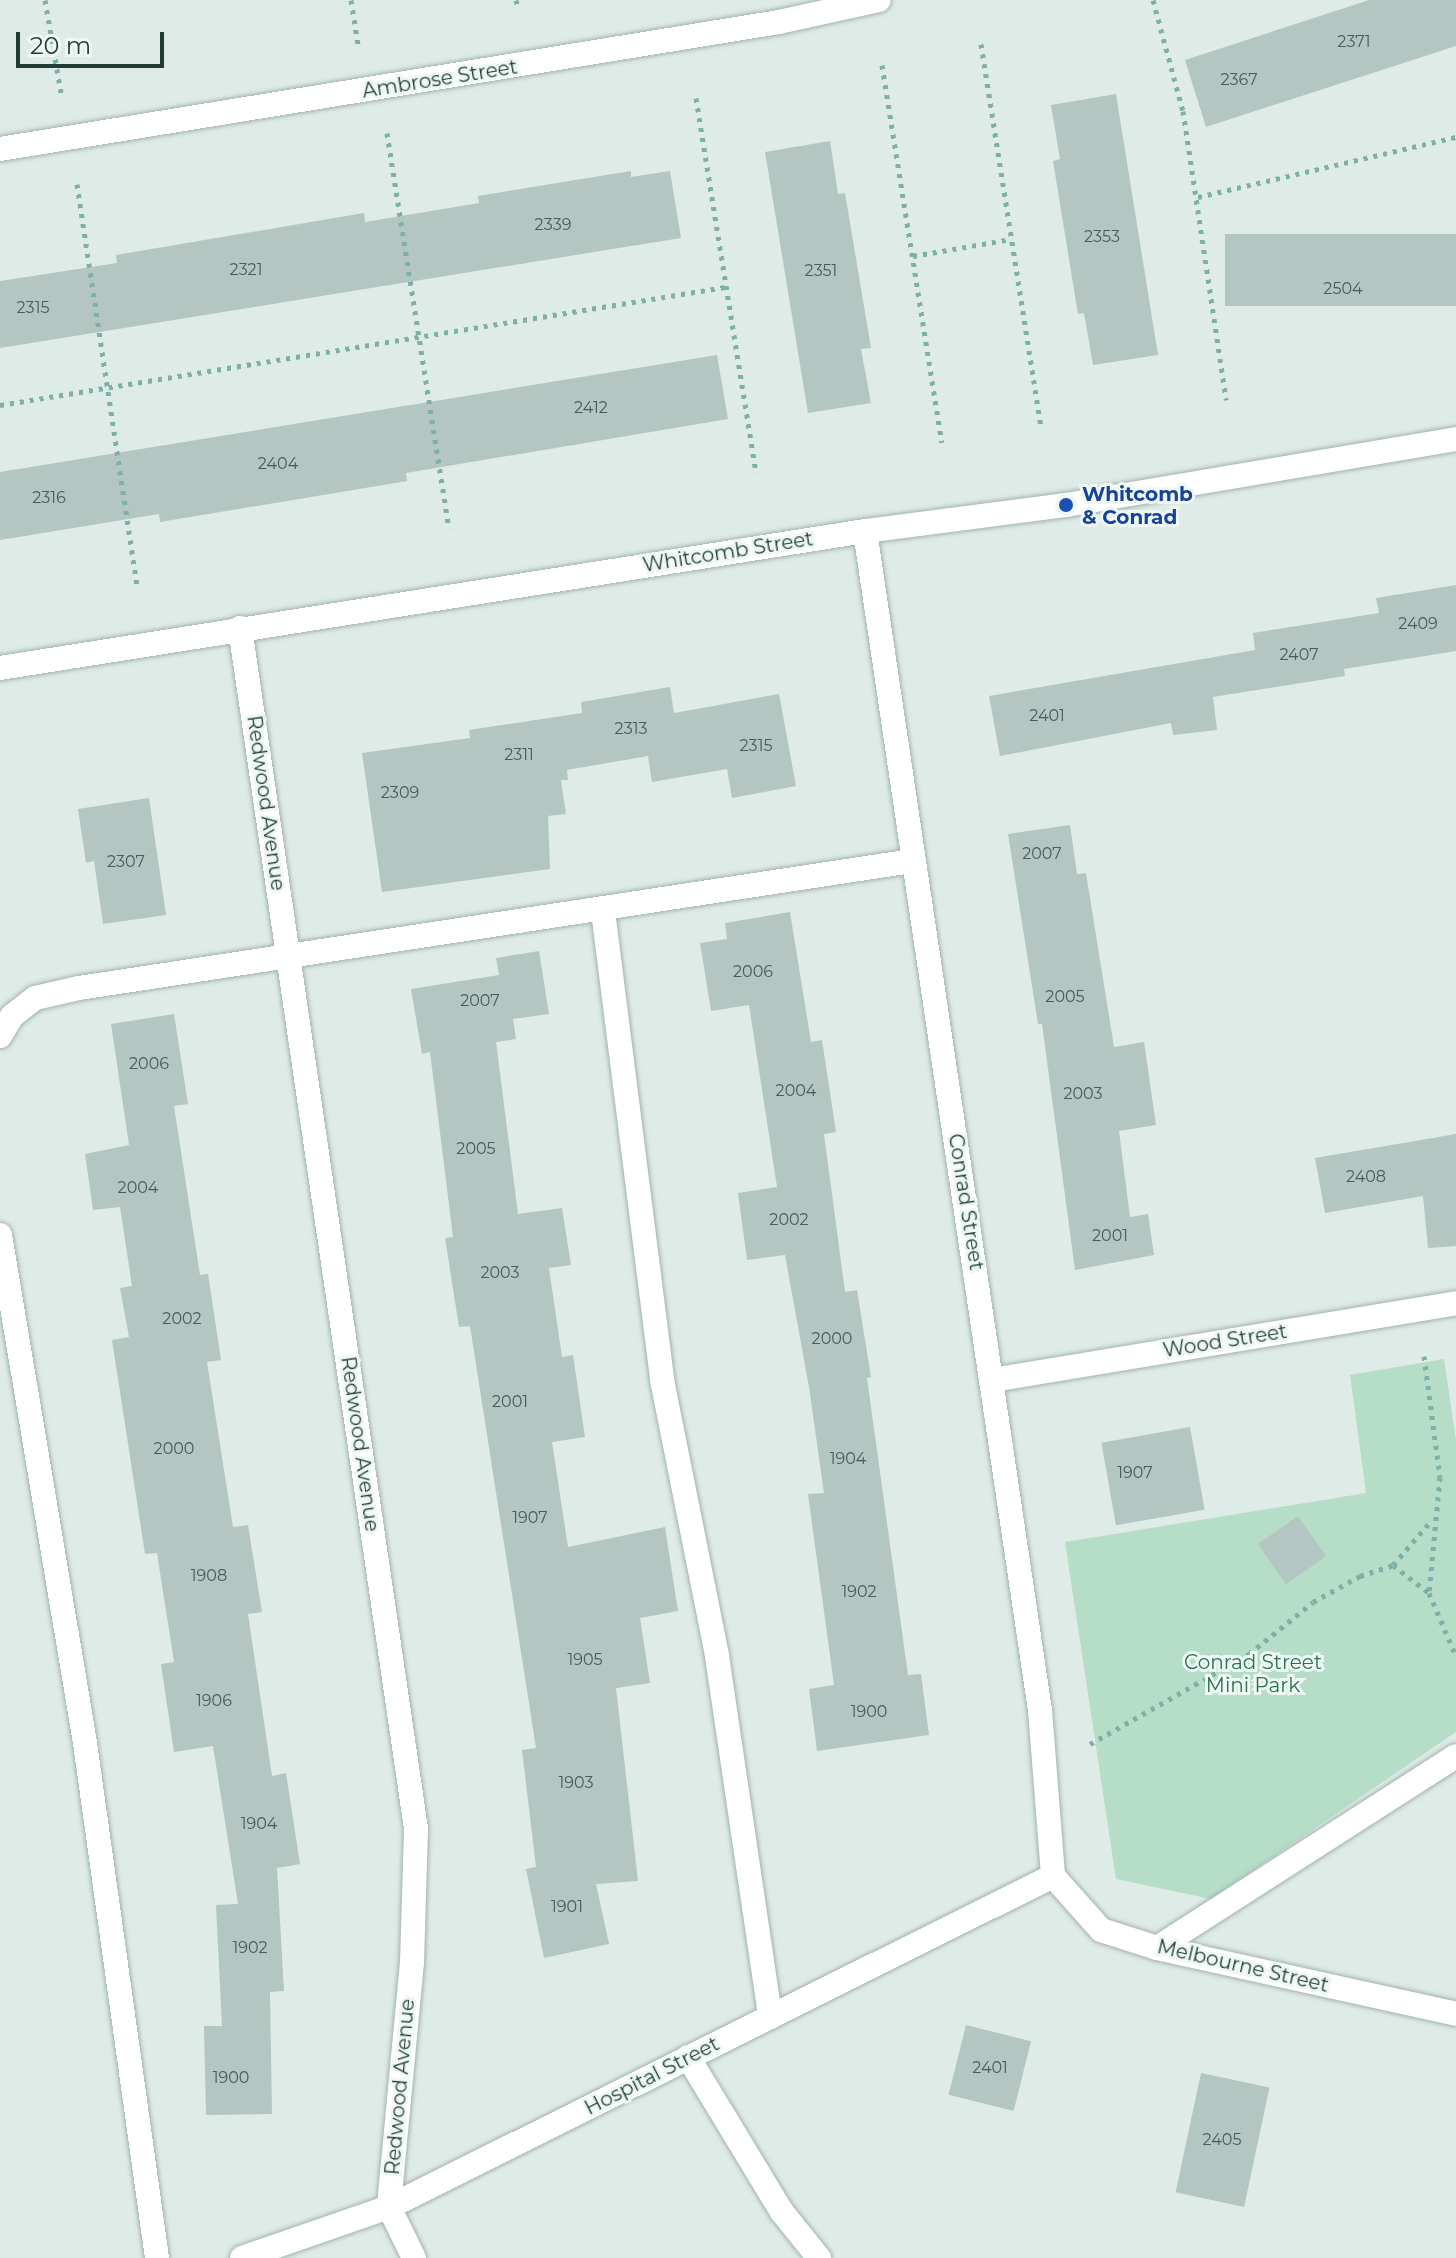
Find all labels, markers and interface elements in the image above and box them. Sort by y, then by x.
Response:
scale bar [20,16,168,66]
text: 20 m [30,31,91,60]
house number: 2371 [1337,32,1371,52]
street label: Ambrose Street [361,55,519,103]
house number: 2367 [1220,70,1258,90]
house number: 2339 [535,215,571,235]
house number: 2353 [1084,227,1120,247]
house number: 2321 [230,260,262,280]
house number: 2351 [805,261,837,281]
house number: 2504 [1323,279,1363,299]
house number: 2315 [17,298,49,318]
house number: 2412 [574,398,608,418]
house number: 2404 [258,454,298,474]
place label: Whitcomb & Conrad [1082,482,1193,529]
house number: 2316 [32,488,66,508]
marker: Whitcomb & Conrad [1057,496,1075,514]
street label: Whitcomb Street [641,527,815,577]
house number: 2409 [1398,614,1438,634]
house number: 2407 [1279,645,1319,665]
house number: 2401 [1029,706,1065,726]
street label: Redwood Avenue [242,714,290,892]
house number: 2313 [615,719,647,739]
house number: 2315 [740,736,772,756]
house number: 2311 [504,745,534,765]
house number: 2309 [381,783,419,803]
house number: 2007 [1022,844,1062,864]
house number: 2307 [107,852,145,872]
house number: 2006 [733,962,773,982]
house number: 2005 [1045,987,1085,1007]
house number: 2007 [460,991,500,1011]
house number: 2006 [129,1054,169,1074]
house number: 2004 [776,1081,816,1101]
house number: 2003 [1063,1084,1103,1104]
street label: Conrad Street [943,1132,989,1272]
house number: 2005 [456,1139,496,1159]
house number: 2408 [1346,1167,1386,1187]
house number: 2004 [118,1178,158,1198]
house number: 2002 [769,1210,809,1230]
house number: 2001 [1092,1226,1128,1246]
house number: 2003 [480,1263,520,1283]
house number: 2002 [162,1309,202,1329]
street label: Wood Street [1161,1319,1289,1363]
house number: 2000 [812,1329,852,1349]
street label: Redwood Avenue [336,1355,384,1533]
house number: 2001 [492,1392,528,1412]
house number: 2000 [154,1439,194,1459]
house number: 1904 [830,1449,866,1469]
house number: 1907 [1117,1463,1153,1483]
house number: 1907 [512,1508,548,1528]
house number: 1908 [191,1566,227,1586]
house number: 1902 [841,1582,877,1602]
house number: 1905 [567,1650,603,1670]
park label: Conrad Street Mini Park [1184,1651,1322,1698]
house number: 1906 [196,1691,232,1711]
house number: 1900 [851,1702,887,1722]
house number: 1903 [559,1773,593,1793]
house number: 1904 [241,1814,277,1834]
house number: 1901 [551,1897,583,1917]
street label: Melbourne Street [1155,1935,1331,1997]
house number: 1902 [232,1938,268,1958]
street label: Redwood Avenue [380,1998,420,2176]
street label: Hospital Street [581,2032,723,2120]
house number: 2401 [972,2058,1008,2078]
house number: 1900 [213,2068,249,2088]
house number: 2405 [1203,2130,1241,2150]

